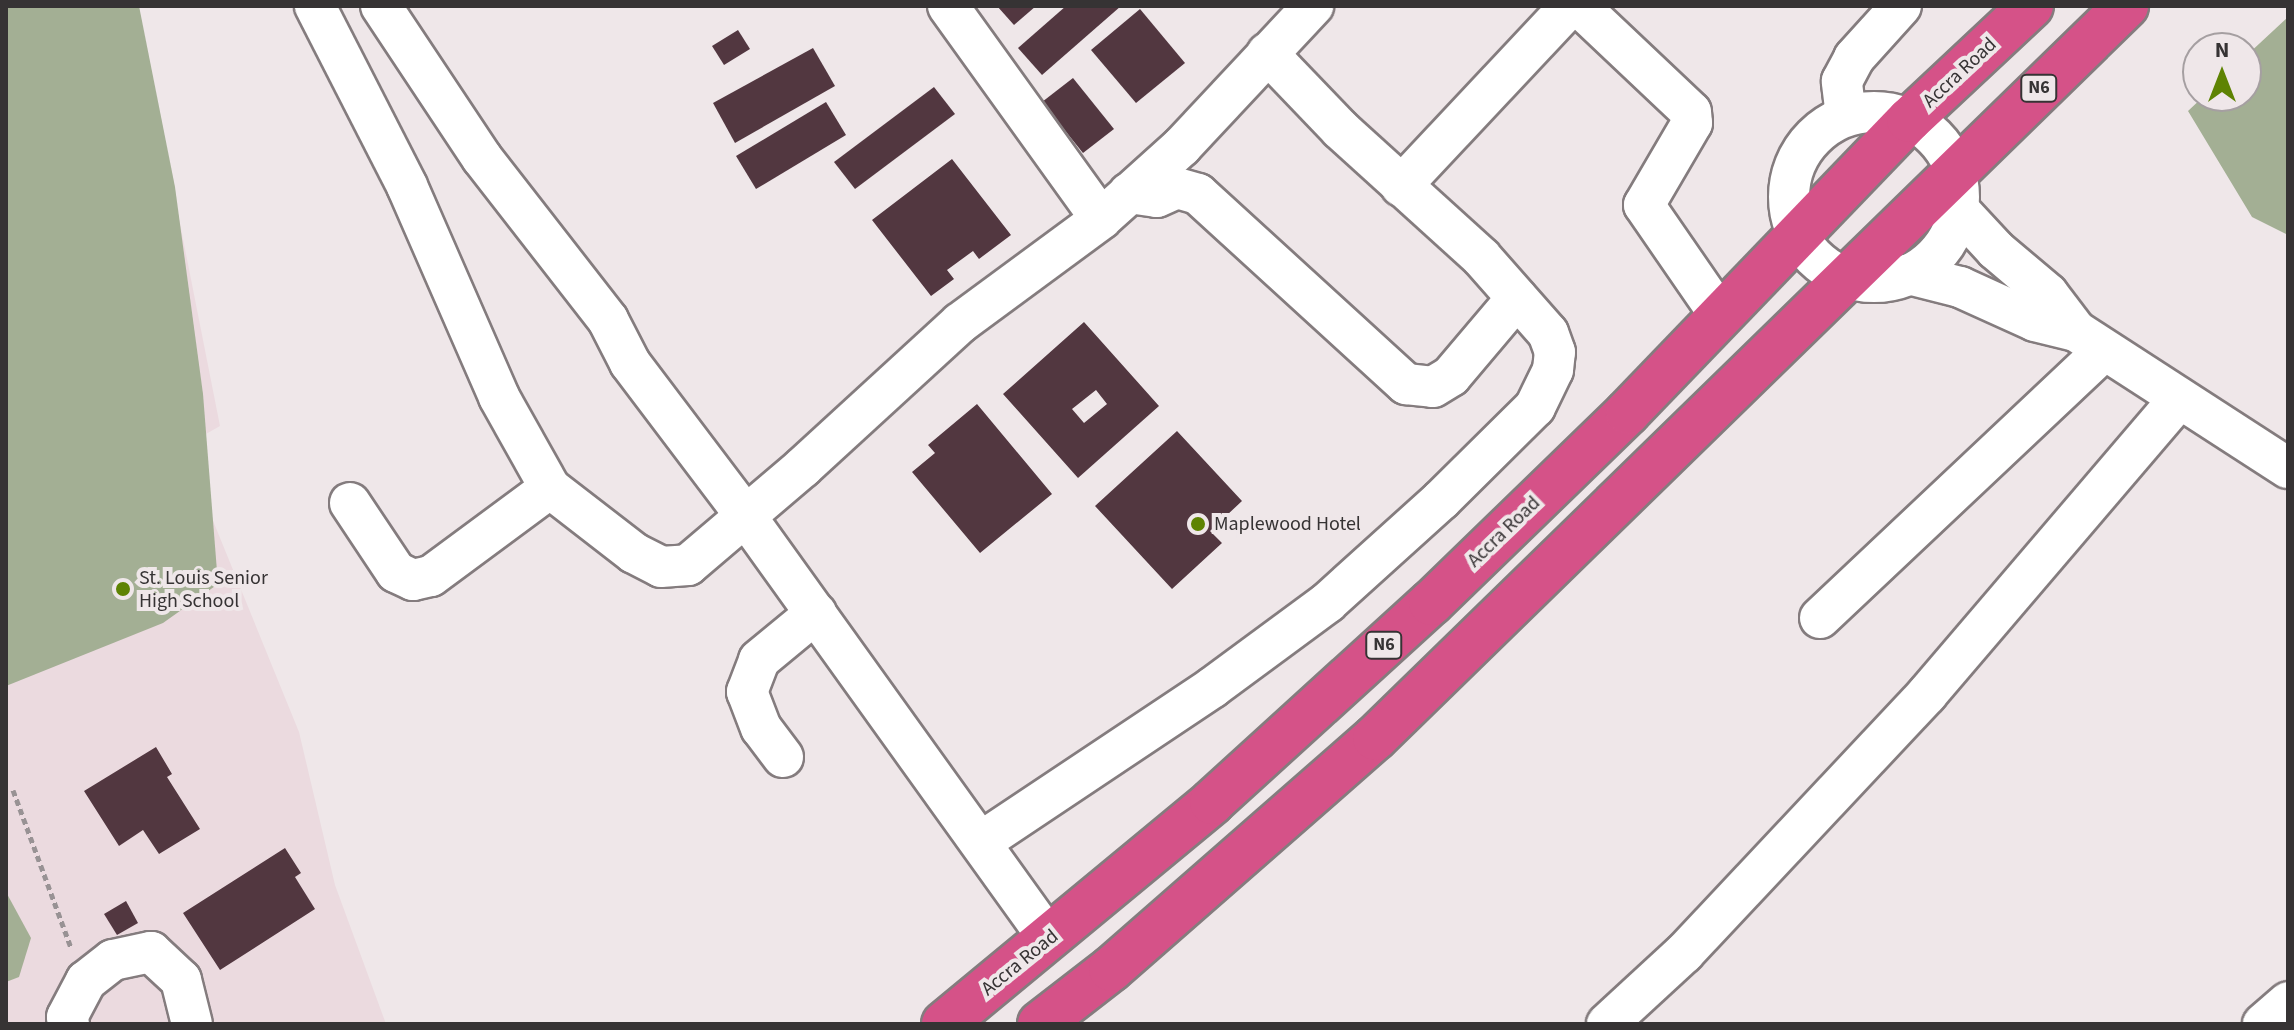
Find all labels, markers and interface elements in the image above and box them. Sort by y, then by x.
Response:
north arrow [2182,32,2262,112]
street label: Accra Road [1918,33,2002,113]
text: N [2215,34,2229,66]
road number: N6 [2019,74,2059,102]
street label: Accra Road [1463,491,1545,573]
place label: Maplewood Hotel [1214,512,1361,536]
marker: Maplewood Hotel [1189,515,1207,533]
place label: St. Louis Senior High School [139,566,268,613]
marker: St. Louis Senior High School [114,580,132,598]
road number: N6 [1364,631,1404,659]
street label: Accra Road [977,925,1063,1001]

